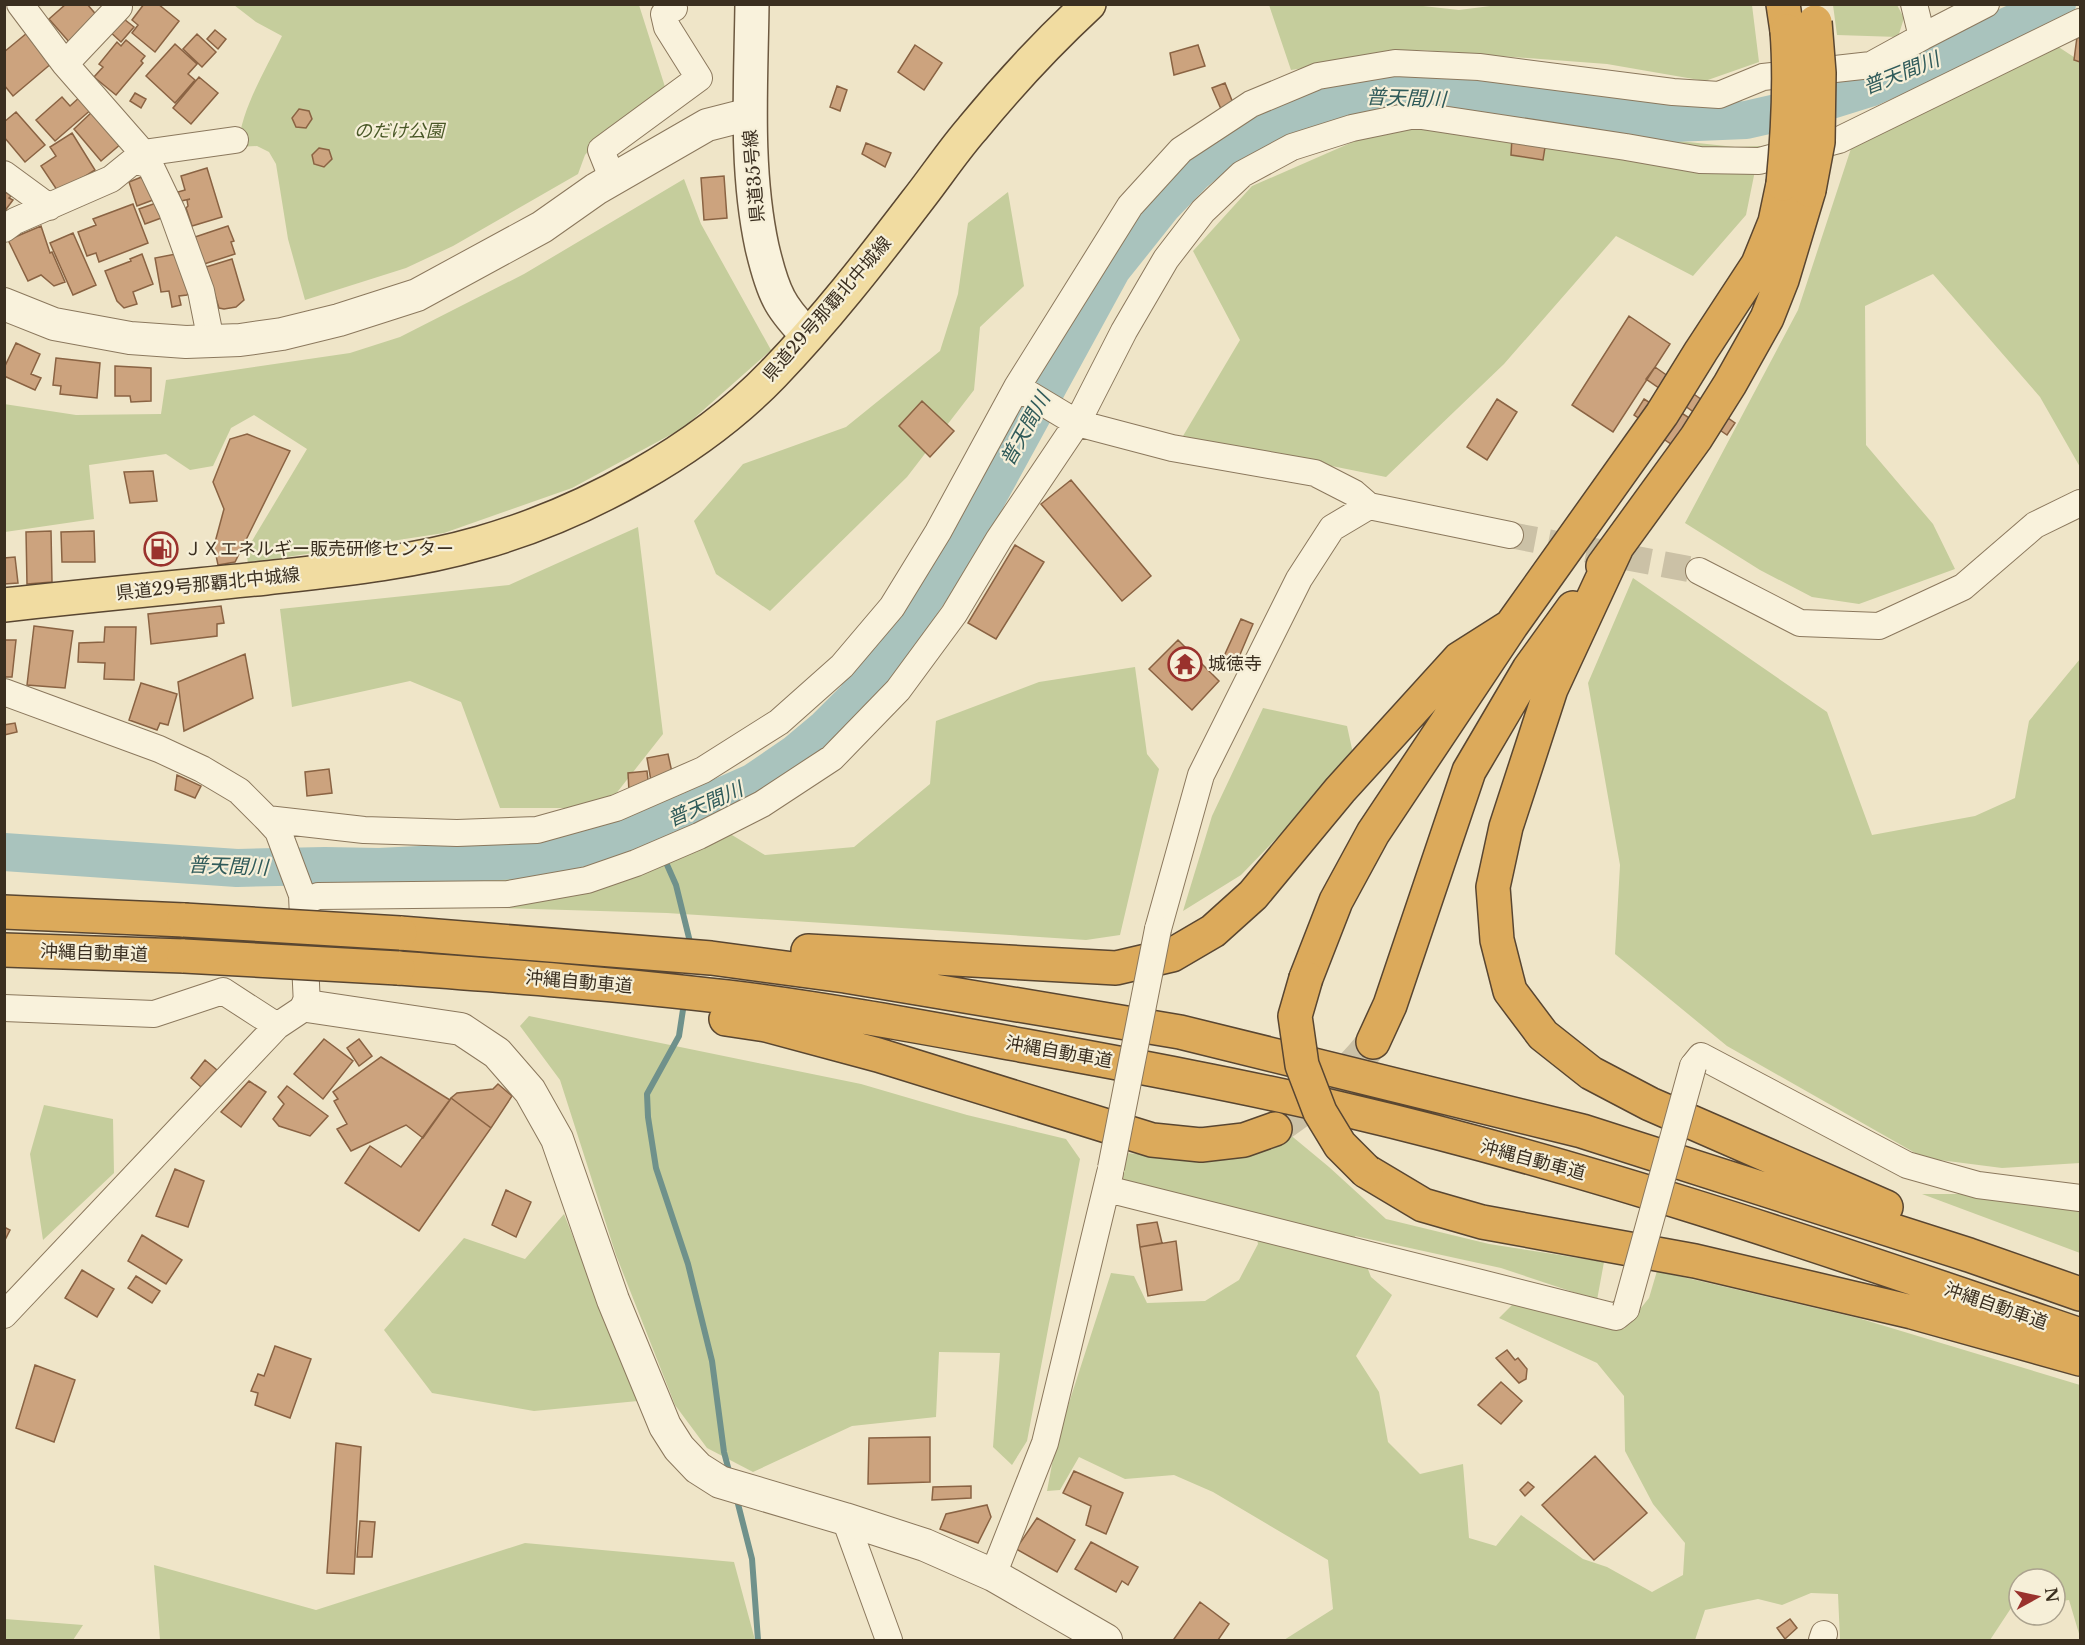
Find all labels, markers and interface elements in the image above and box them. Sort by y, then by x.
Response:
water label: 普天間川 [1859,46,1944,99]
water label: 普天間川 [1366,85,1448,111]
park label: のだけ公園 [354,120,447,142]
street label: 県道35号線 [739,129,769,223]
street label: 県道29号那覇北中城線 [758,232,896,386]
water label: 普天間川 [995,386,1056,470]
fuel station icon: ＪＸエネルギー販売研修センター [143,531,179,567]
place label: ＪＸエネルギー販売研修センター [184,538,454,560]
street label: 県道29号那覇北中城線 [115,563,301,605]
temple icon: 城徳寺 [1167,646,1203,682]
place label: 城徳寺 [1208,653,1262,675]
water label: 普天間川 [664,776,748,831]
water label: 普天間川 [188,853,270,879]
street label: 沖縄自動車道 [40,940,148,966]
street label: 沖縄自動車道 [524,966,634,998]
street label: 沖縄自動車道 [1004,1032,1114,1072]
street label: 沖縄自動車道 [1478,1135,1588,1185]
street label: 沖縄自動車道 [1941,1278,2051,1334]
north arrow [2007,1567,2067,1627]
text: N [2041,1586,2063,1604]

